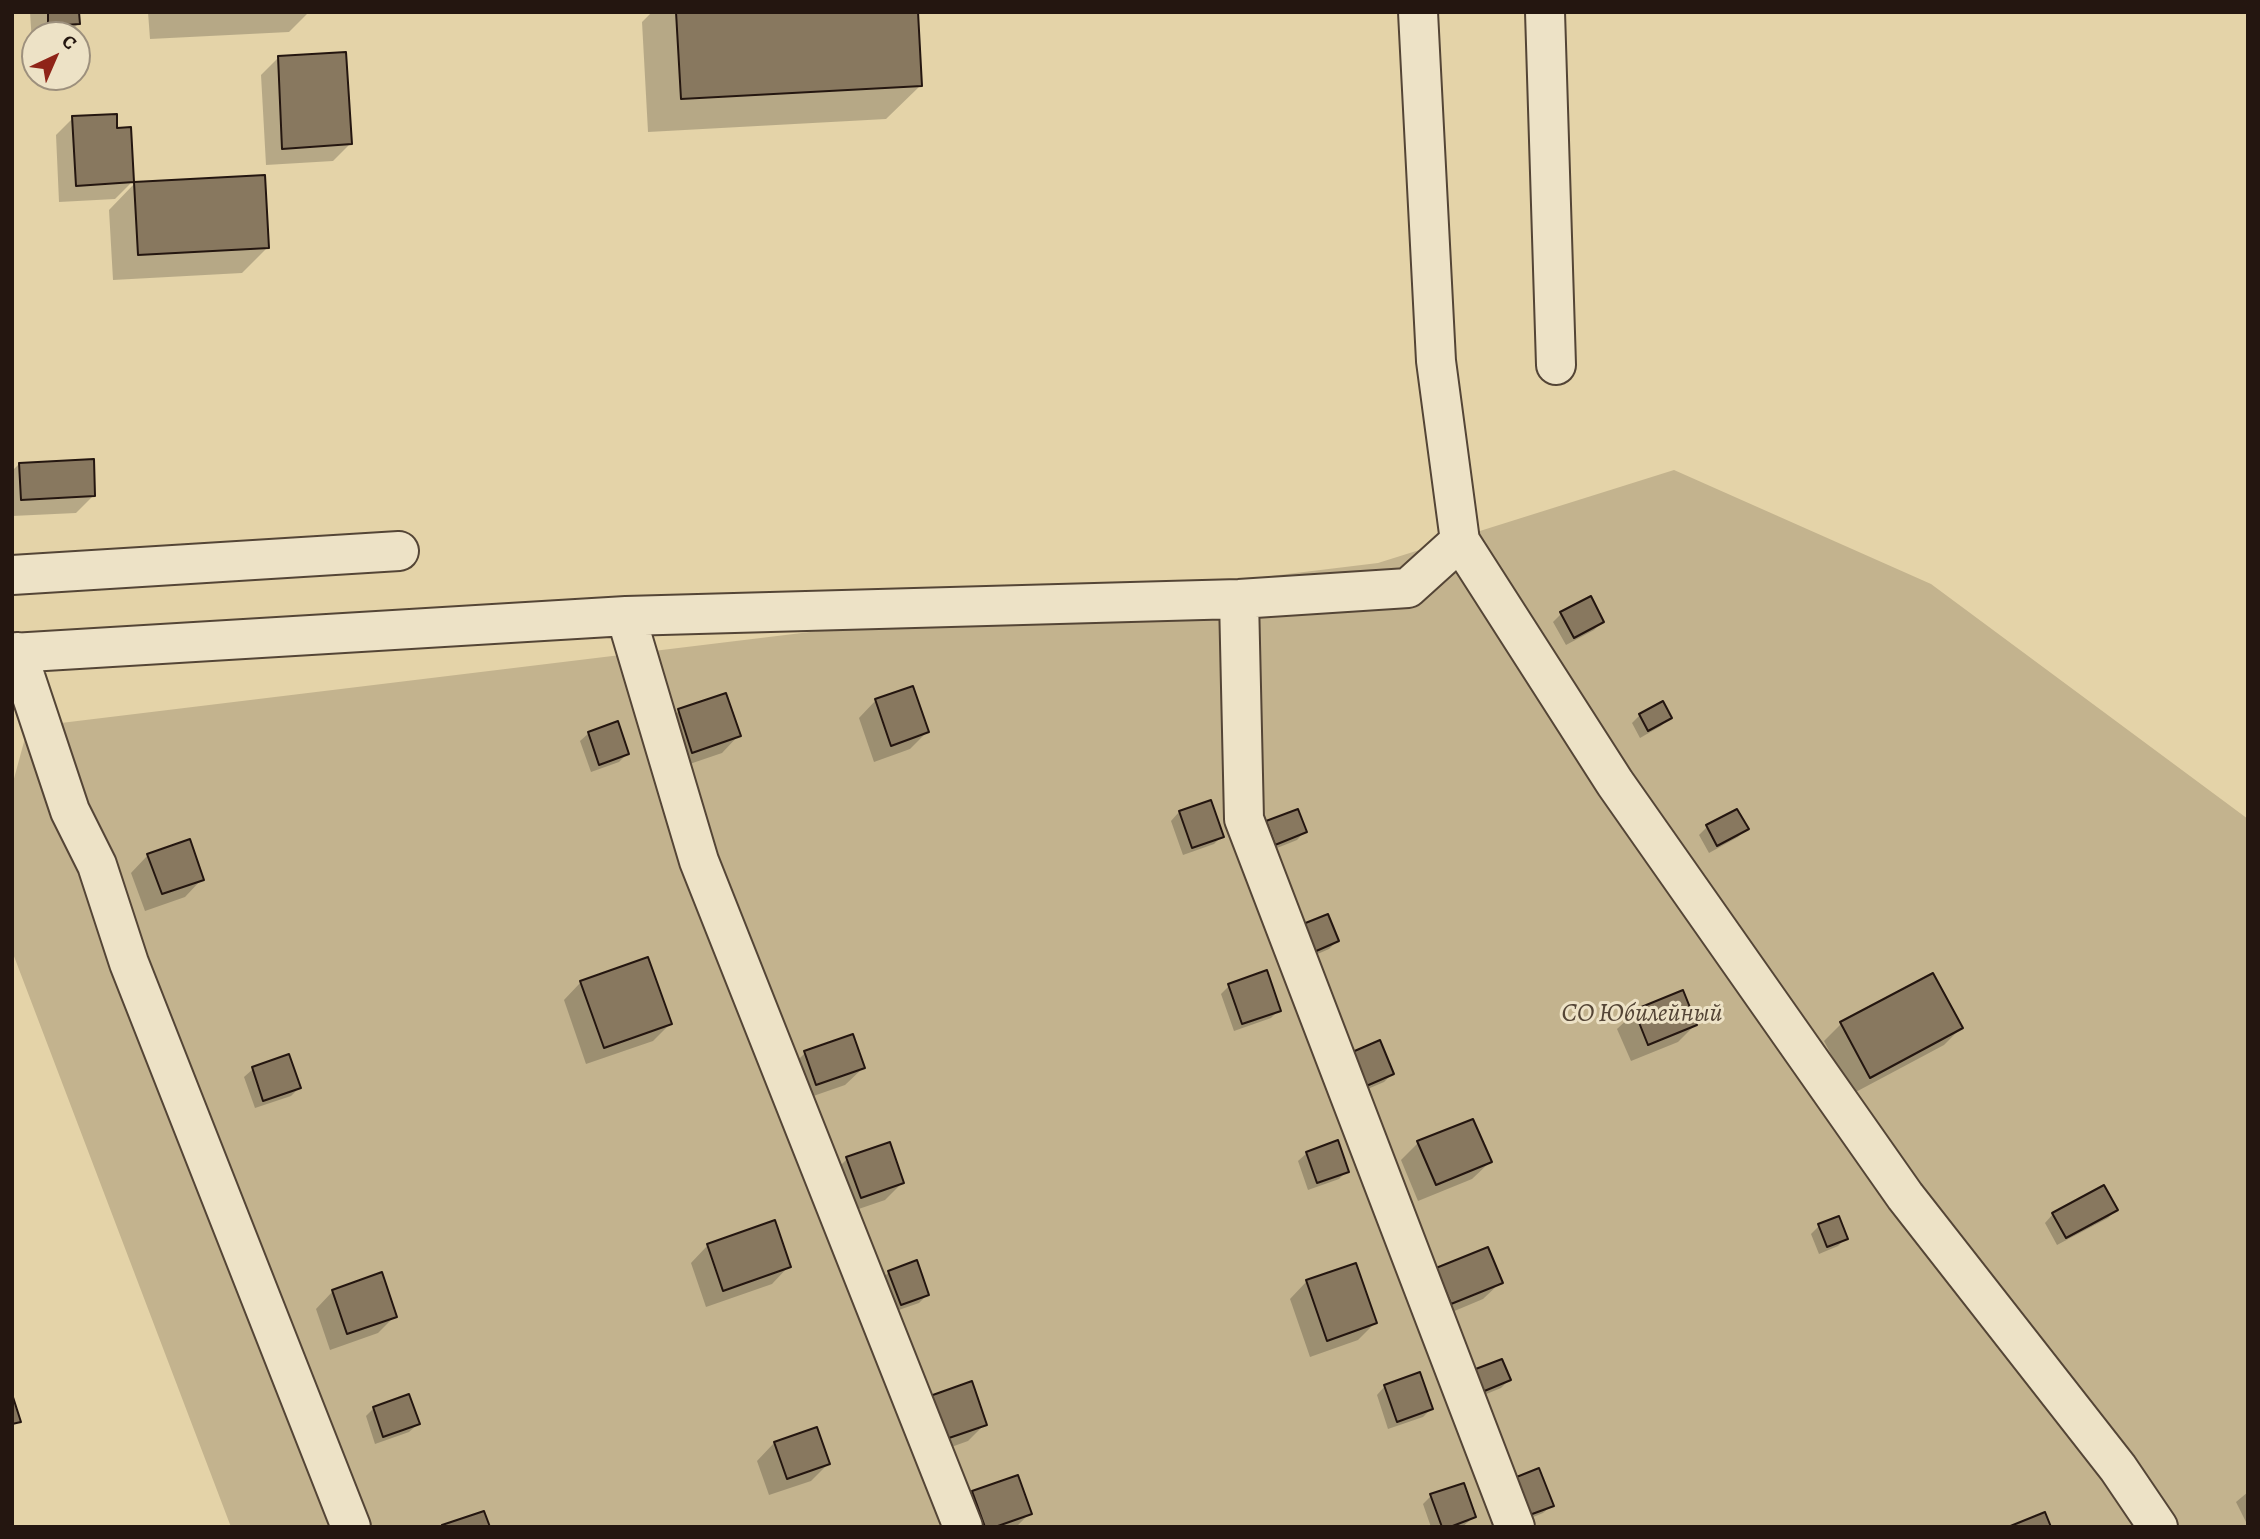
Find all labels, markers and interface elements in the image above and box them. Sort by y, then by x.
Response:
north arrow [21,21,91,91]
text: С [56,29,82,56]
park label: СО Юбилейный [1562,999,1722,1031]

